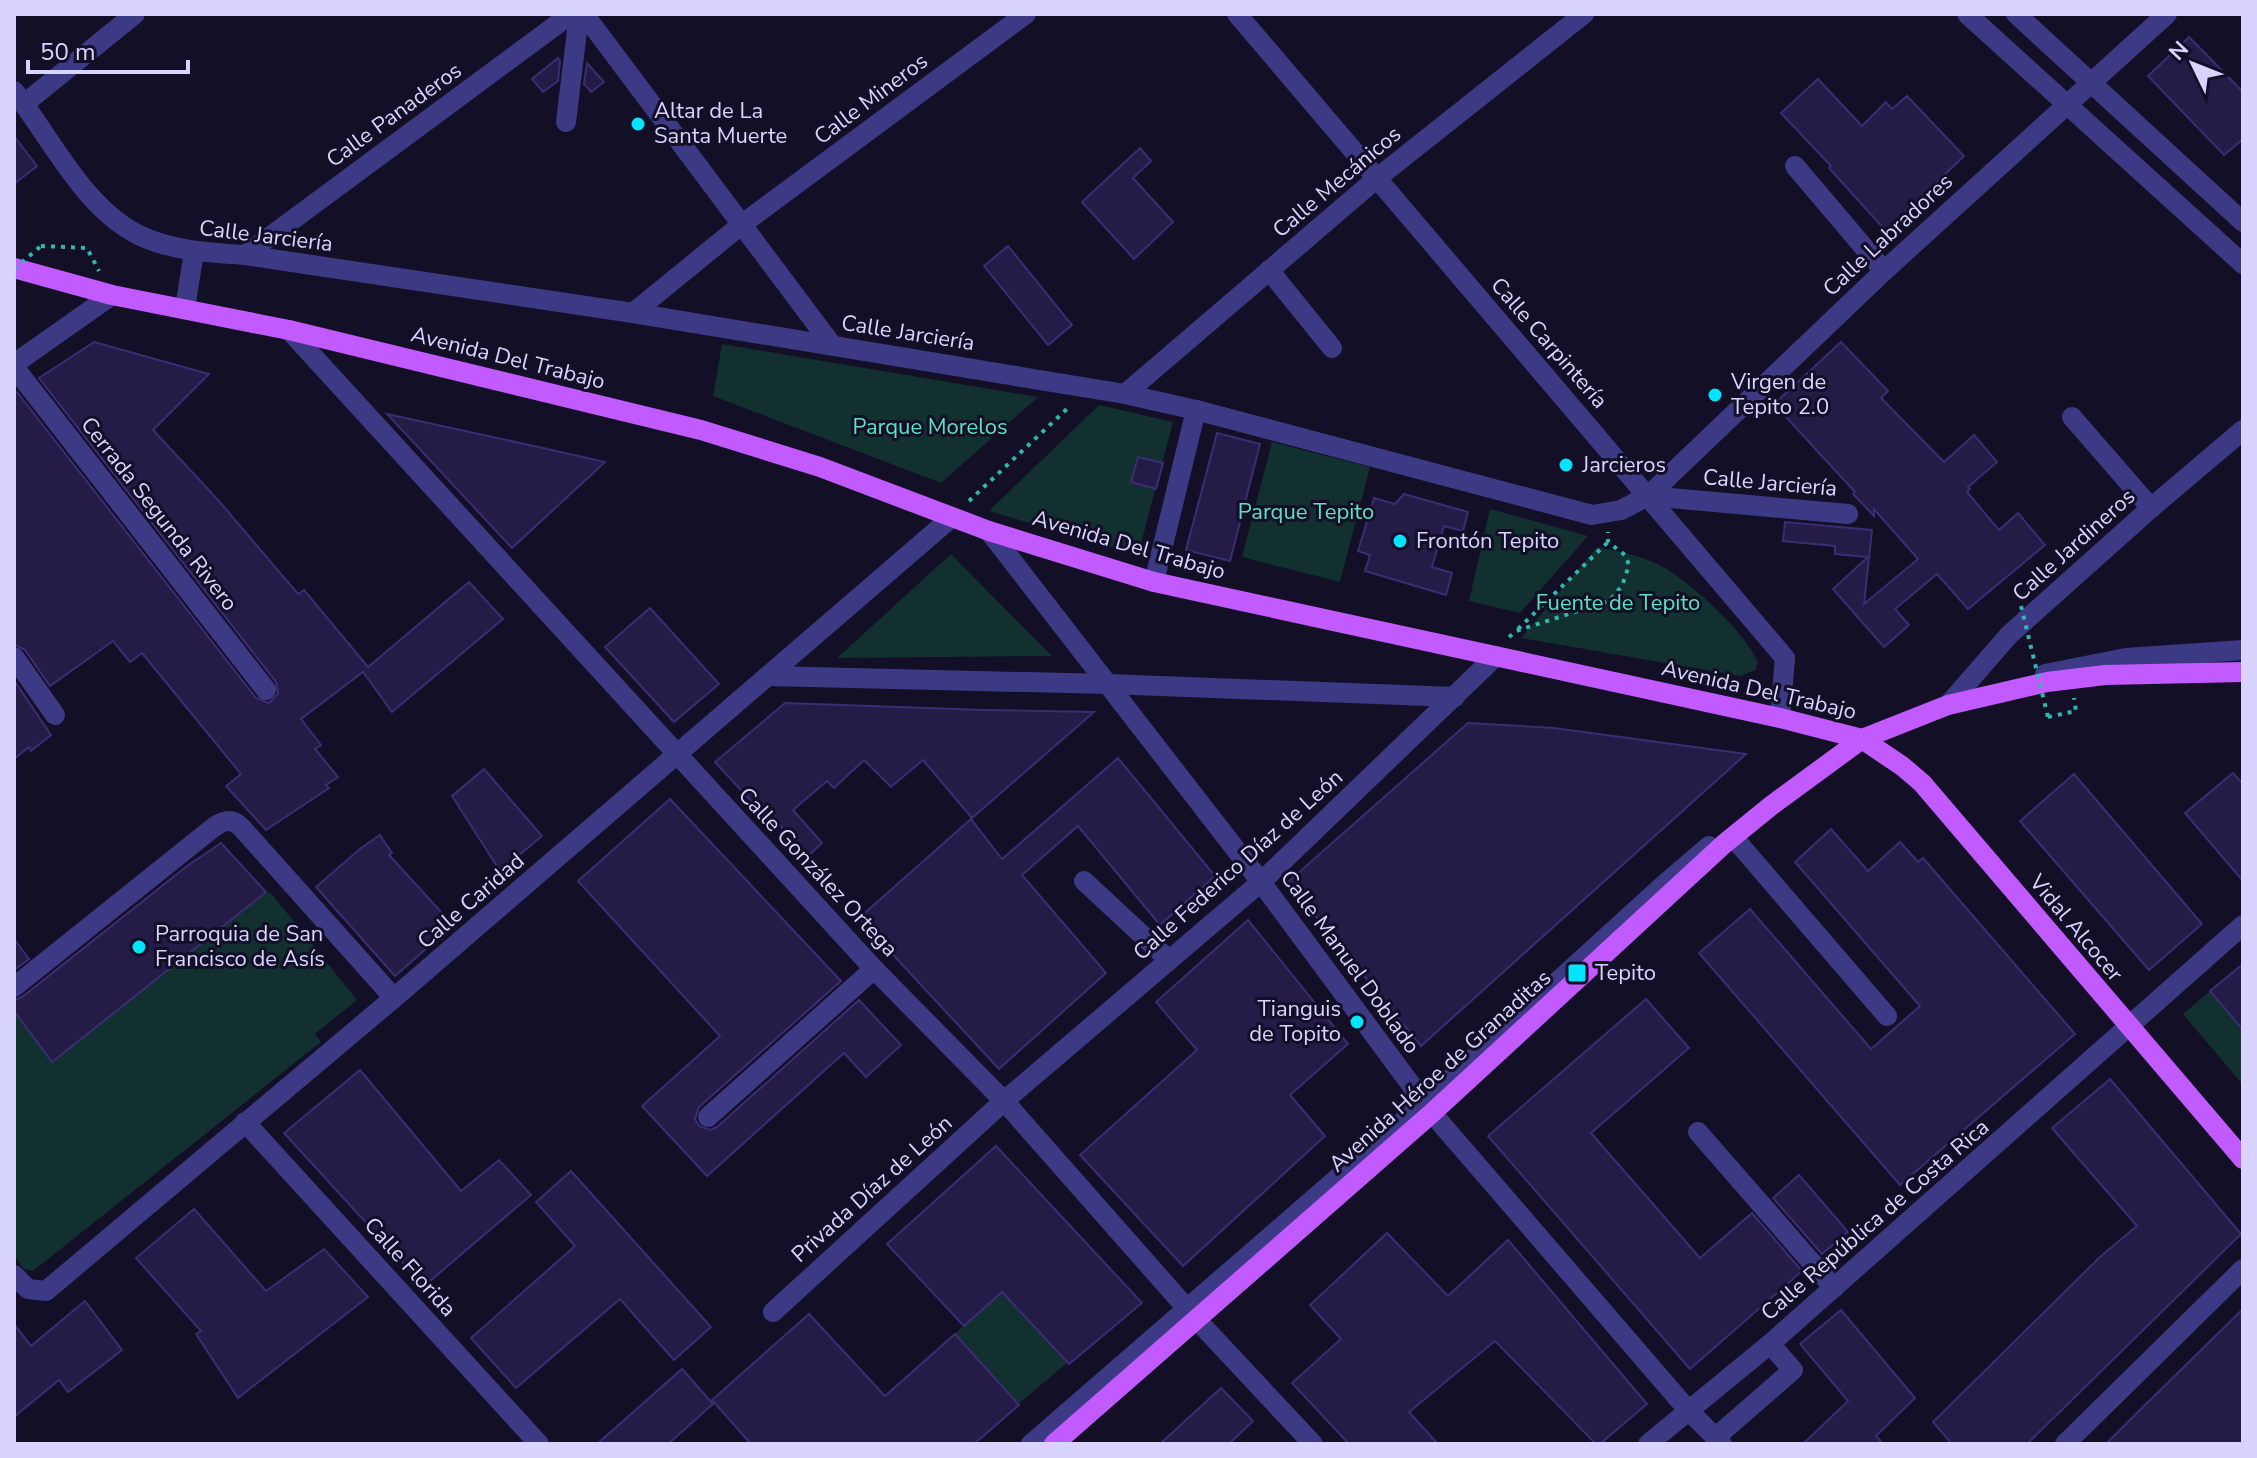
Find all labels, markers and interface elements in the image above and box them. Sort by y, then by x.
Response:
scale bar [28,24,188,74]
north arrow [2153,24,2233,104]
text: N [2163,35,2196,67]
text: 50 m [40,36,96,68]
street label: Calle Mineros [808,46,934,152]
street label: Calle Panaderos [320,56,468,174]
place label: Altar de La Santa Muerte [654,96,787,151]
marker: Altar de La Santa Muerte [629,115,647,133]
street label: Calle Mecánicos [1266,119,1408,245]
street label: Calle Labradores [1817,167,1959,303]
street label: Calle Jarciería [197,213,335,259]
street label: Calle Carpintería [1484,271,1614,415]
street label: Calle Jarciería [839,308,977,358]
street label: Avenida Del Trabajo [408,319,608,397]
place label: Virgen de Tepito 2.0 [1730,367,1829,422]
marker: Virgen de Tepito 2.0 [1706,386,1724,404]
street label: Cerrada Segunda Rivero [74,411,244,617]
park label: Parque Morelos [852,412,1008,442]
place label: Jarcieros [1581,450,1666,480]
marker: Jarcieros [1557,456,1575,474]
street label: Calle Jarciería [1702,462,1838,504]
street label: Calle Jardineros [2006,482,2142,608]
park label: Parque Tepito [1238,497,1374,527]
street label: Avenida Del Trabajo [1029,503,1229,587]
place label: Frontón Tepito [1416,526,1559,556]
marker: Frontón Tepito [1391,532,1409,550]
park label: Fuente de Tepito [1536,588,1700,618]
street label: Avenida Del Trabajo [1659,653,1859,727]
street label: Calle Federico Díaz de León [1127,763,1349,967]
street label: Calle González Ortega [731,781,905,963]
street label: Calle Caridad [411,846,531,956]
street label: Calle Manuel Doblado [1273,864,1427,1060]
street label: Vidal Alcocer [2022,867,2130,988]
place label: Parroquia de San Francisco de Asís [155,919,325,974]
marker: Parroquia de San Francisco de Asís [130,938,148,956]
place label: Tepito [1595,958,1656,988]
marker: Tepito [1566,962,1588,984]
street label: Avenida Héroe de Granaditas [1322,963,1558,1179]
place label: Tianguis de Topito [1249,994,1341,1049]
marker: Tianguis de Topito [1348,1013,1366,1031]
street label: Privada Díaz de León [785,1109,959,1269]
street label: Calle República de Costa Rica [1755,1113,1995,1327]
street label: Calle Florida [357,1211,463,1323]

